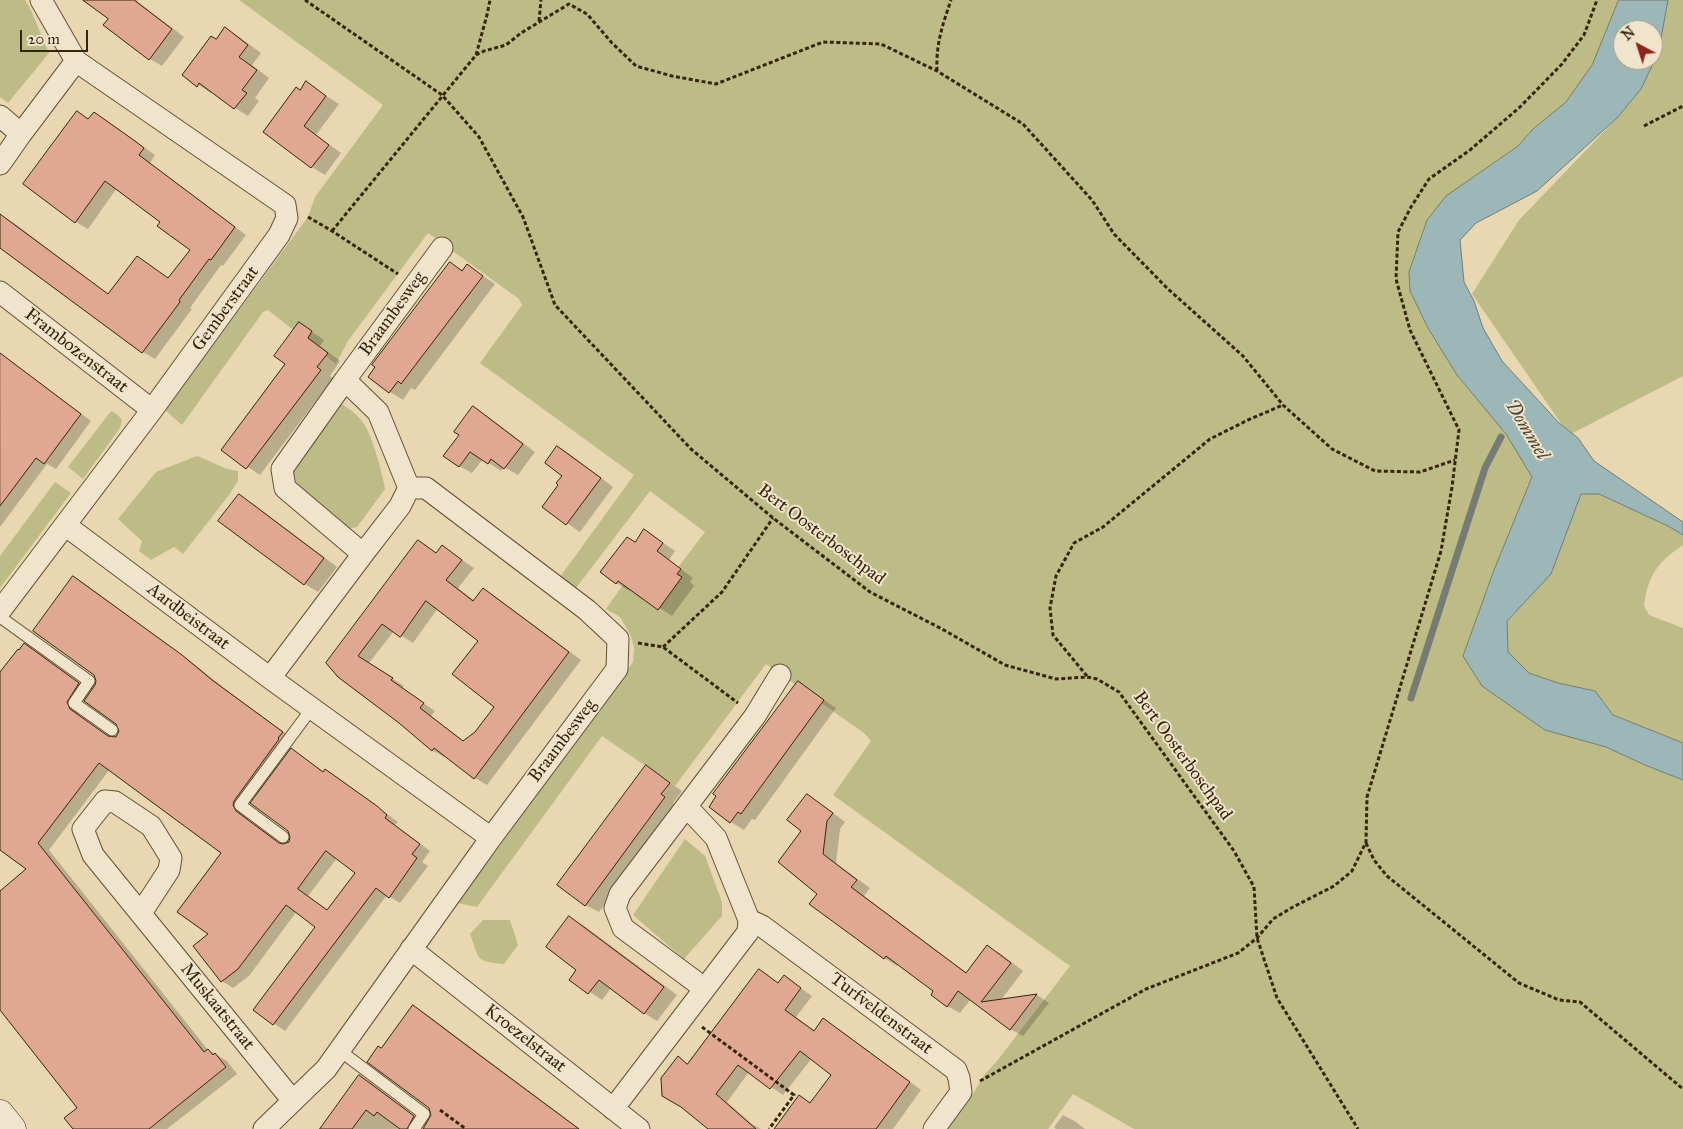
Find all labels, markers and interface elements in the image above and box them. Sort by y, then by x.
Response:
scale bar [22,20,90,52]
north arrow [1613,20,1663,70]
text: N [1619,24,1639,44]
text: 20 m [28,30,60,48]
street label: Gemberstraat [188,262,264,356]
street label: Braambesweg [355,268,431,360]
street label: Frambozenstraat [20,304,132,398]
water label: Dommel [1499,396,1553,464]
street label: Bert Oosterboschpad [753,480,889,590]
street label: Aardbeistraat [142,579,234,655]
street label: Bert Oosterboschpad [1128,687,1236,825]
street label: Braambesweg [525,695,601,787]
street label: Muskaatstraat [175,959,259,1055]
street label: Turfveldenstraat [825,968,937,1060]
street label: Kroezelstraat [480,1000,570,1078]

